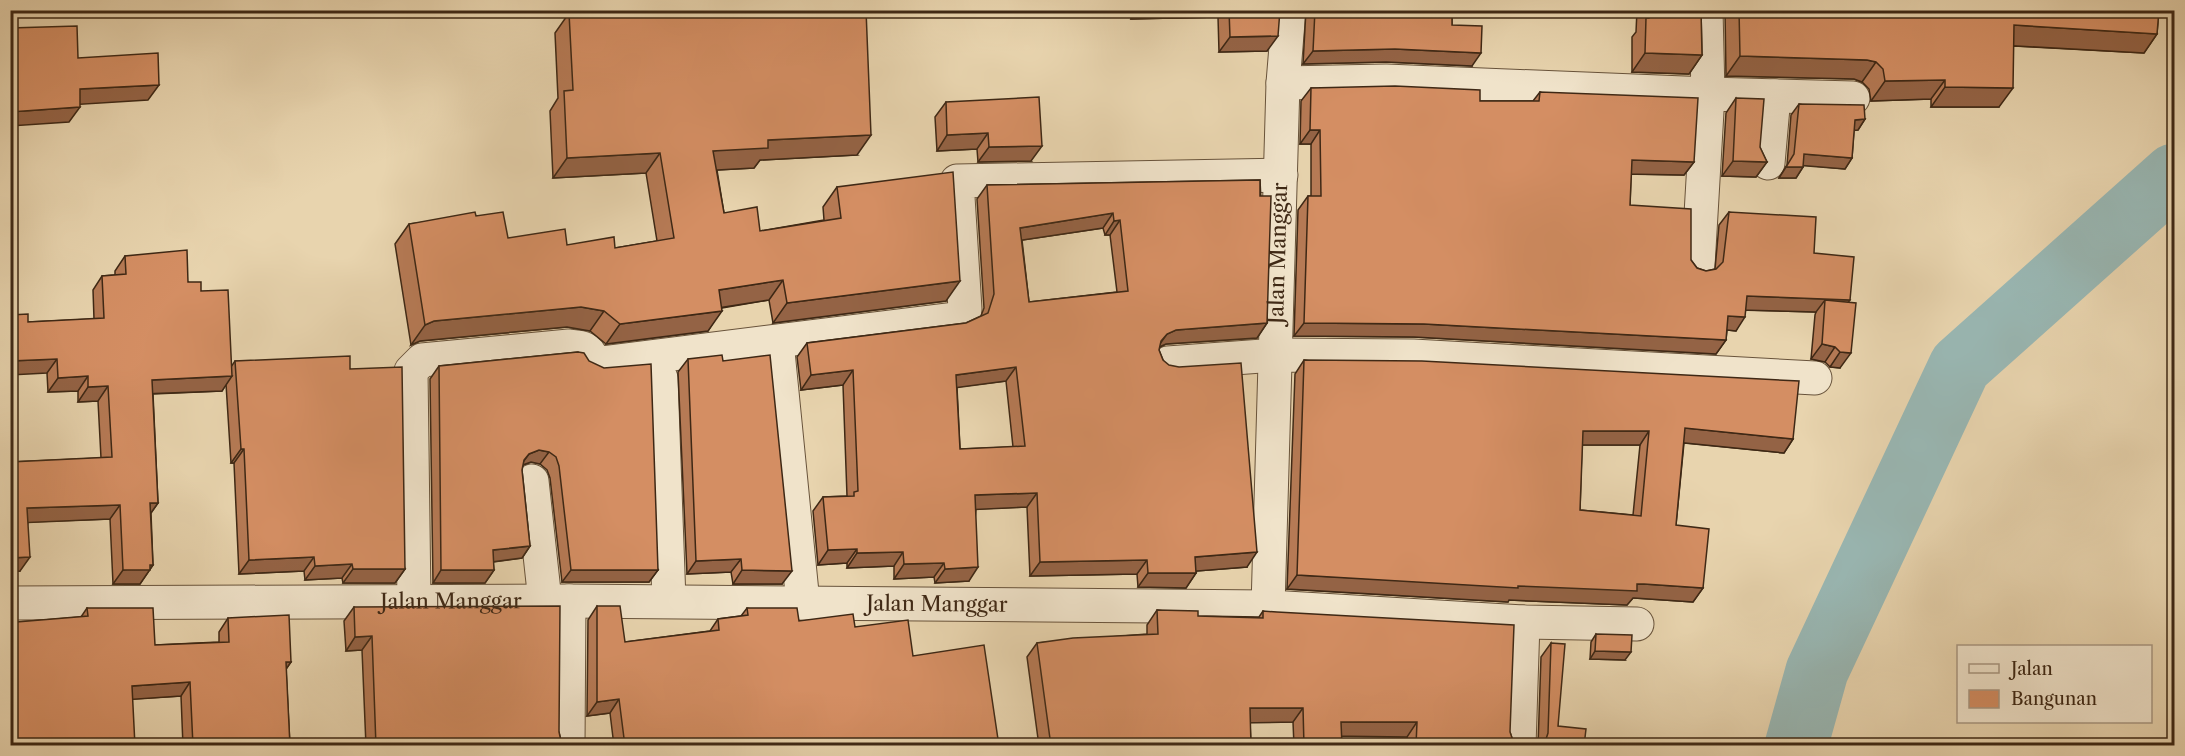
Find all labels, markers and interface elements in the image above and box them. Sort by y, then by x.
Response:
street label: Jalan Manggar [1263,182,1292,327]
street label: Jalan Manggar [377,588,522,614]
street label: Jalan Manggar [863,591,1008,617]
legend [1957,645,2152,723]
text: Jalan [2008,658,2053,680]
text: Bangunan [2011,688,2097,710]

